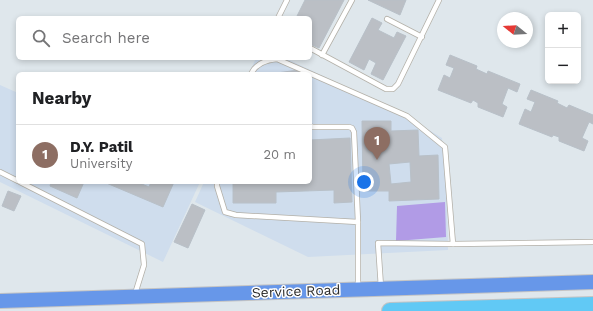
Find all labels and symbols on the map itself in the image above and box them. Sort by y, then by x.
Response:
north arrow [497,12,533,48]
pin: 1 [364,127,390,160]
your location [354,172,374,192]
street label: Service Road [251,281,341,301]

